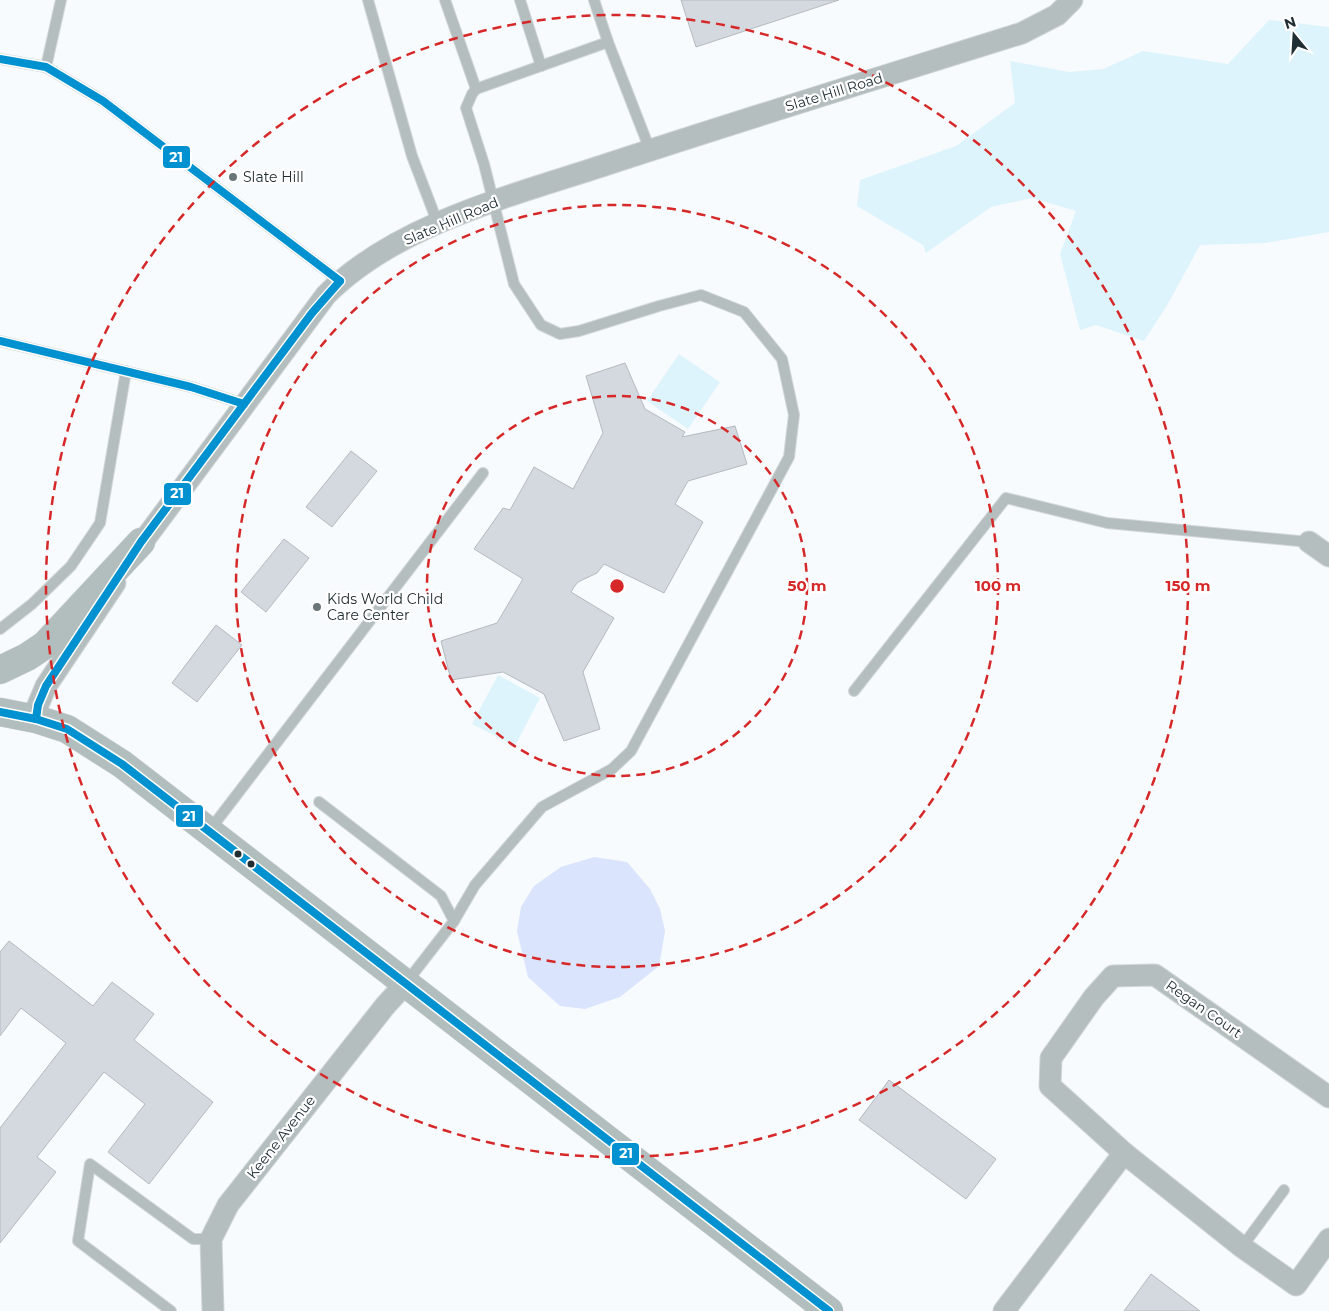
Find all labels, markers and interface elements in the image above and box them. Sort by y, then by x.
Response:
north arrow [1269,10,1319,60]
text: N [1282,12,1298,33]
street label: Slate Hill Road [783,69,885,115]
line badge: 21 [162,145,191,169]
text: 21 [169,148,183,166]
place label: Slate Hill [243,168,304,186]
marker: Slate Hill [227,171,239,183]
street label: Slate Hill Road [401,193,501,249]
line badge: 21 [163,482,192,506]
text: 21 [170,484,184,502]
text: 50 m [787,576,827,595]
text: 100 m [975,576,1021,595]
text: 150 m [1166,576,1210,595]
centre of rings [608,577,626,595]
place label: Kids World Child Care Center [327,590,443,624]
marker: Kids World Child Care Center [311,601,323,613]
line badge: 21 [175,804,204,828]
text: 21 [182,807,196,825]
unlabelled marker [233,849,243,859]
unlabelled marker [246,859,256,869]
street label: Regan Court [1162,976,1246,1042]
street label: Keene Avenue [243,1092,319,1182]
line badge: 21 [611,1142,640,1166]
text: 21 [619,1144,633,1162]

